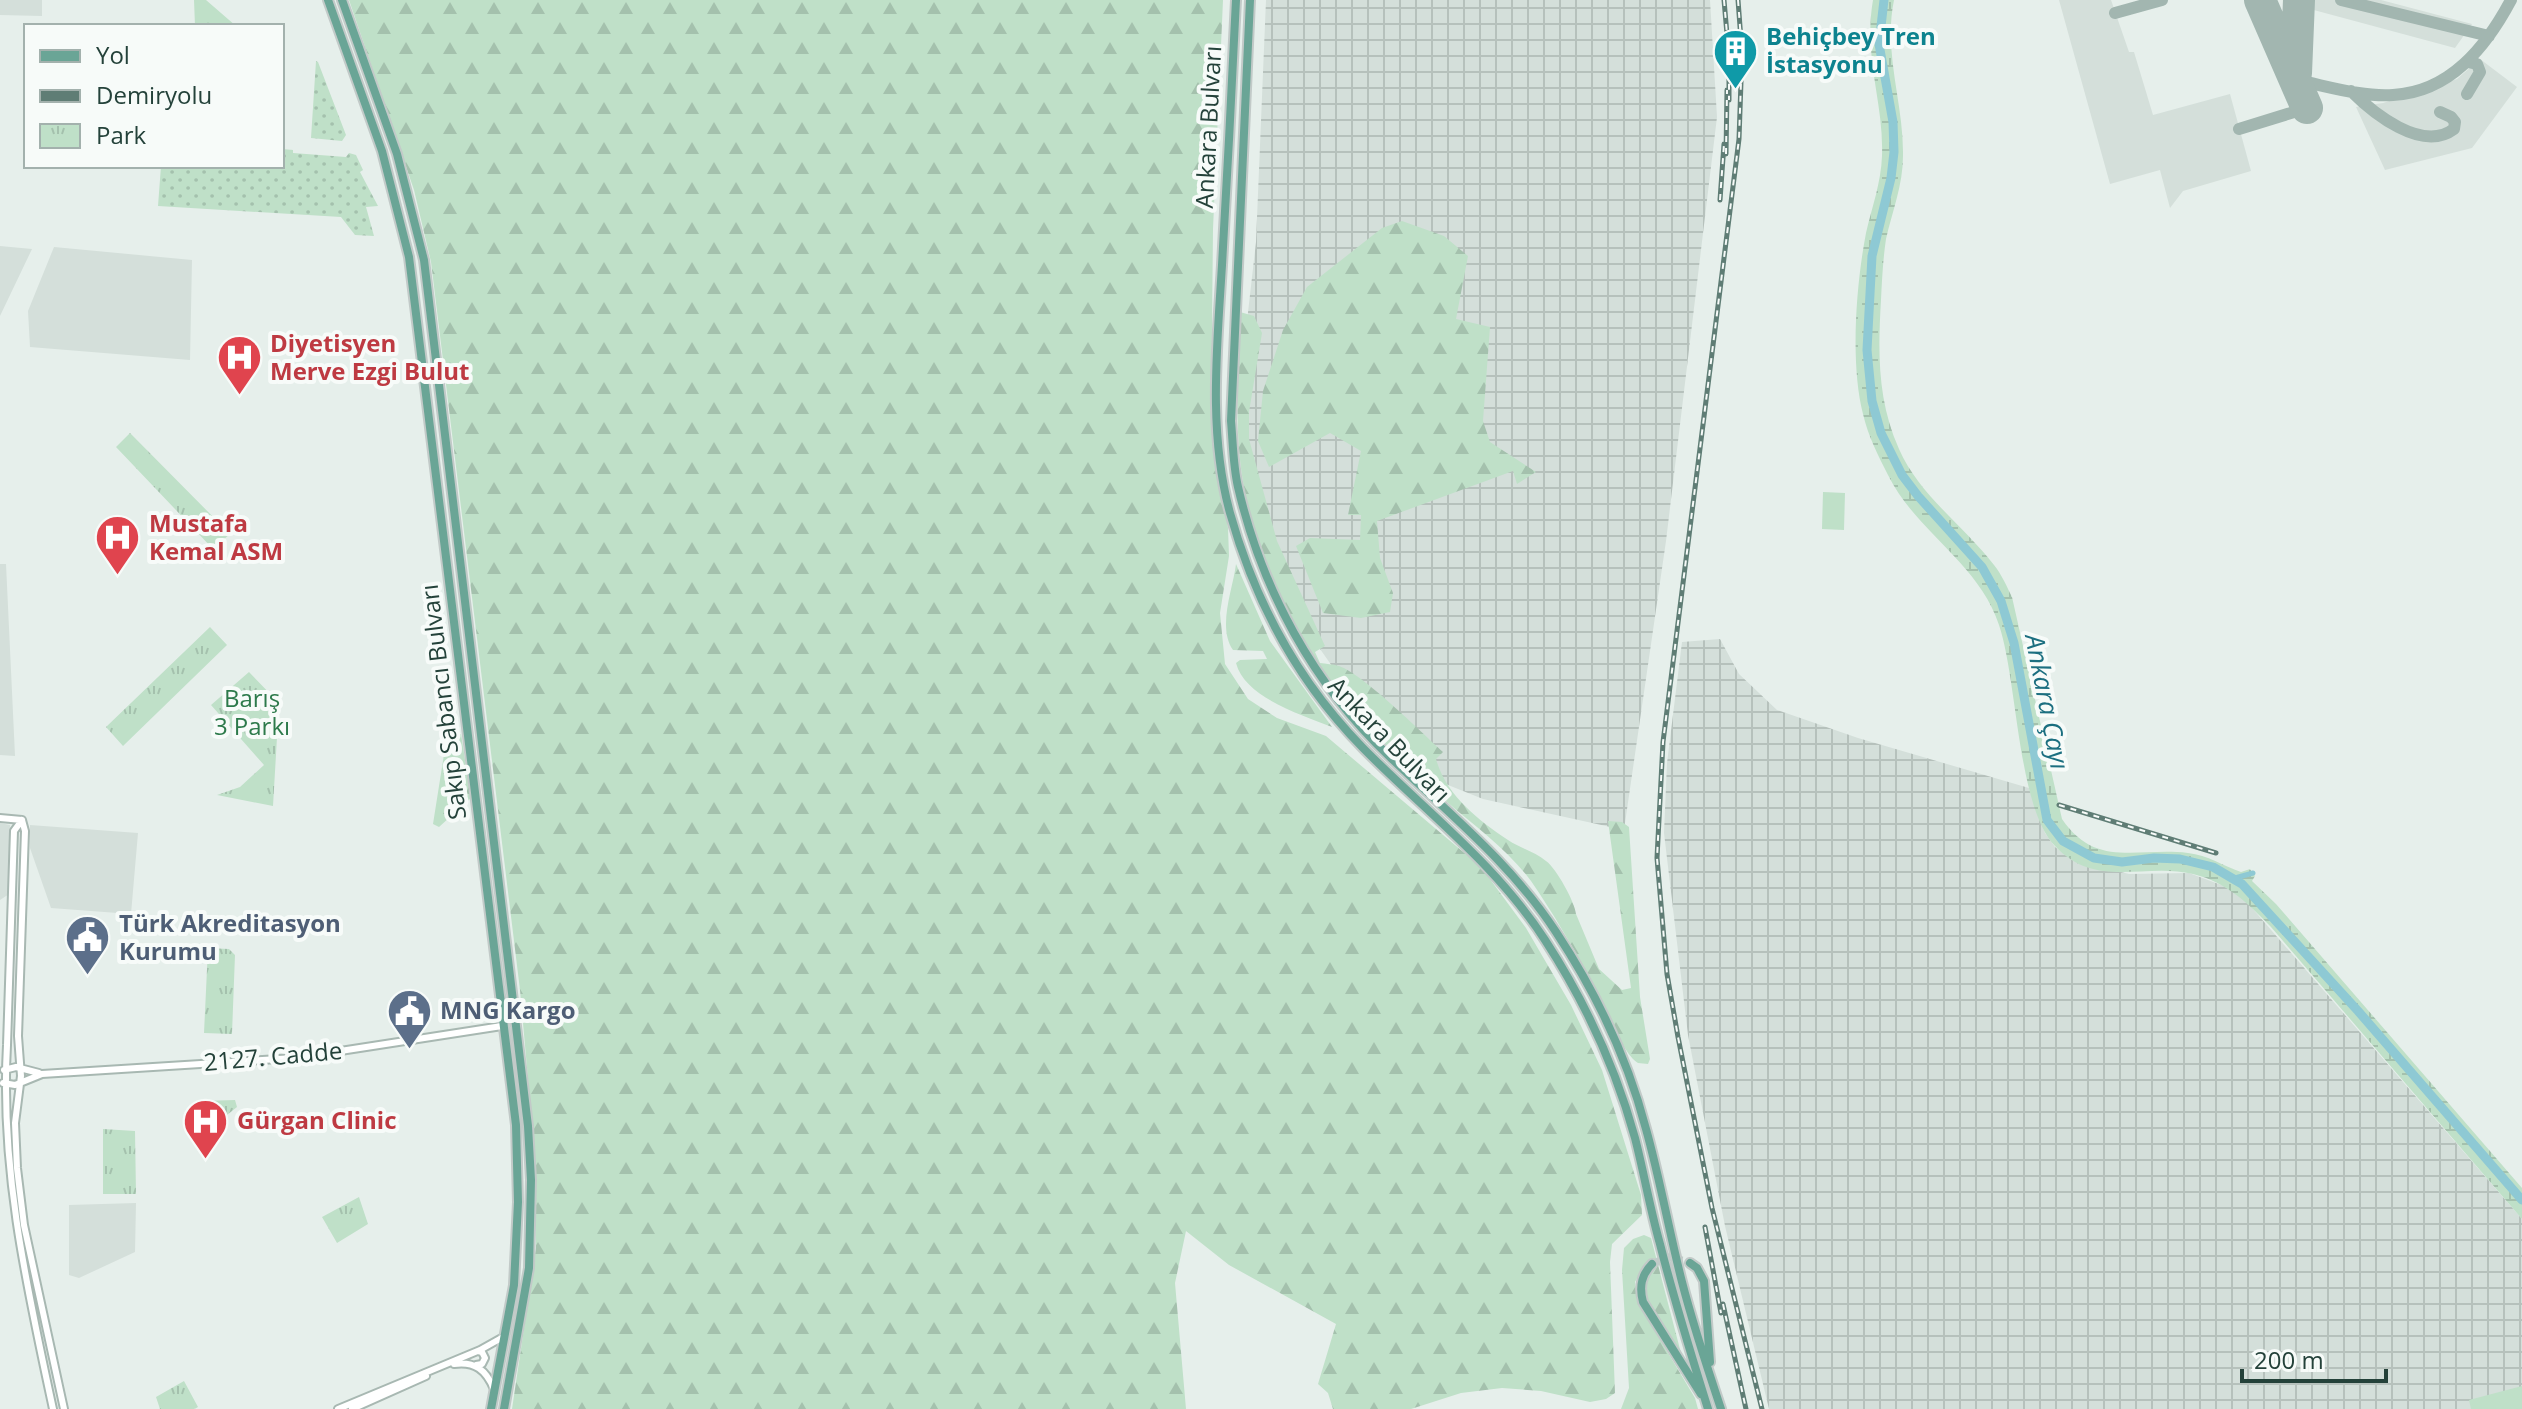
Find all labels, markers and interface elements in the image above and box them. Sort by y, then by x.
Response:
place label: Behiçbey Tren İstasyonu [1766,19,1936,80]
legend [24,24,284,168]
building icon: Behiçbey Tren İstasyonu [1711,27,1759,90]
text: Yol [96,38,130,71]
street label: Ankara Bulvarı [1187,45,1228,209]
text: Demiryolu [96,78,212,111]
text: Park [96,118,147,151]
place label: Diyetisyen Merve Ezgi Bulut [270,326,469,387]
hospital icon: Diyetisyen Merve Ezgi Bulut [215,334,263,397]
place label: Mustafa Kemal ASM [149,506,283,567]
hospital icon: Mustafa Kemal ASM [94,514,142,577]
street label: Sakıp Sabancı Bulvarı [412,583,473,822]
water label: Ankara Çayı [2017,629,2079,773]
street label: Ankara Bulvarı [1322,669,1458,809]
park label: Barış 3 Parkı [214,681,290,742]
place label: Türk Akreditasyon Kurumu [119,906,341,967]
public building icon: Türk Akreditasyon Kurumu [64,914,112,977]
public building icon: MNG Kargo [385,987,433,1050]
place label: MNG Kargo [440,993,576,1026]
street label: 2127. Cadde [202,1033,343,1078]
hospital icon: Gürgan Clinic [182,1097,230,1160]
place label: Gürgan Clinic [237,1103,397,1136]
scale bar [2242,1333,2386,1383]
text: 200 m [2254,1343,2324,1376]

